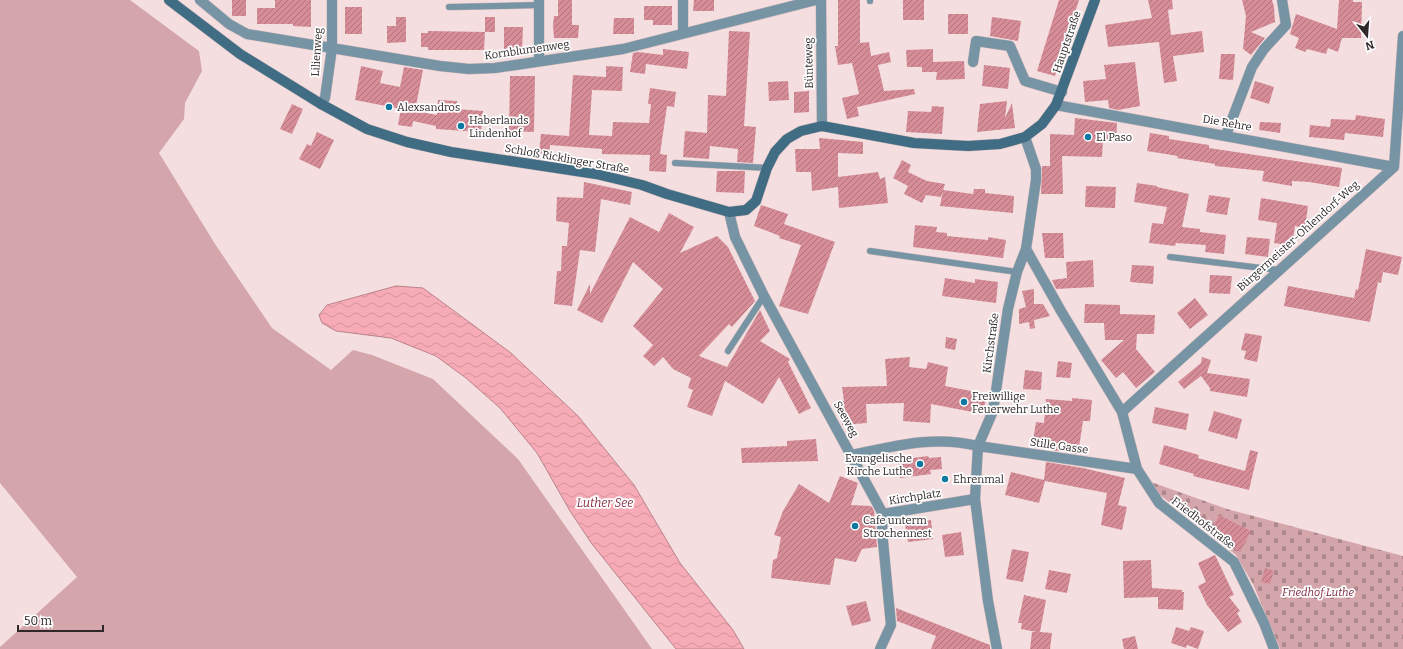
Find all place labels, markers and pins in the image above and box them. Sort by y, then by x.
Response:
place label: Alexsandros [397,101,460,114]
marker: Alexsandros [384,102,394,112]
place label: Haberlands Lindenhof [469,114,528,140]
marker: Haberlands Lindenhof [456,121,466,131]
place label: El Paso [1096,131,1132,144]
marker: El Paso [1083,132,1093,142]
place label: Freiwillige Feuerwehr Luthe [972,390,1059,416]
marker: Freiwillige Feuerwehr Luthe [959,397,969,407]
place label: Evangelische Kirche Luthe [845,452,912,478]
marker: Evangelische Kirche Luthe [915,459,925,469]
place label: Ehrenmal [953,473,1004,486]
marker: Ehrenmal [940,474,950,484]
place label: Cafe unterm Strochennest [863,514,932,540]
marker: Cafe unterm Strochennest [850,521,860,531]

